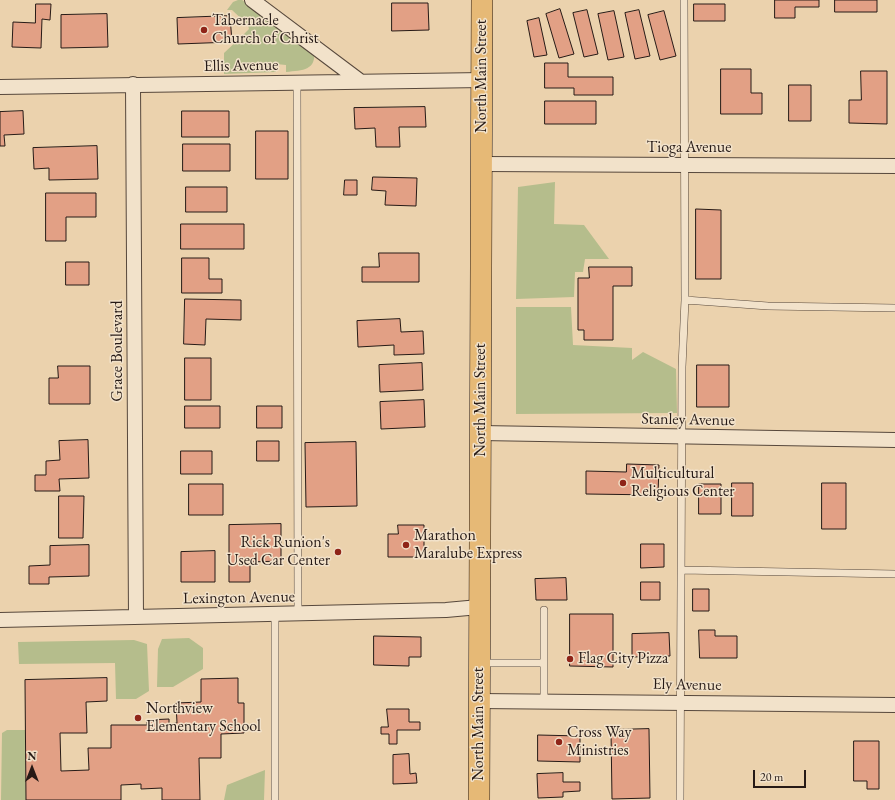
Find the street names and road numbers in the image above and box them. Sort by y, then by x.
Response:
street label: North Main Street [472,19,492,133]
street label: Ellis Avenue [203,56,279,76]
street label: Tioga Avenue [646,138,732,158]
street label: Grace Boulevard [108,300,128,402]
street label: North Main Street [471,343,491,457]
street label: Stanley Avenue [641,410,735,430]
street label: Lexington Avenue [183,587,295,609]
street label: North Main Street [469,667,489,781]
street label: Ely Avenue [652,675,722,695]

